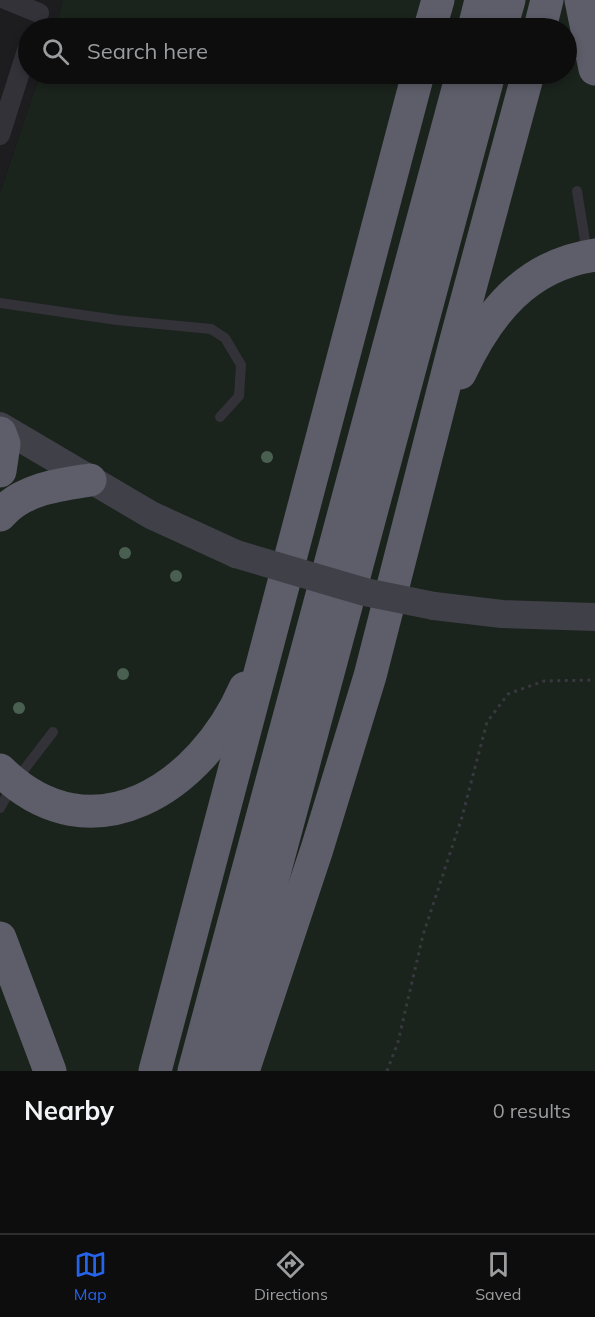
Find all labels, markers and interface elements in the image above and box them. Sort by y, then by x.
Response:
search box [18,18,577,84]
icon: search [39,35,72,68]
text: Search here [87,37,208,65]
text: Nearby [24,1094,114,1127]
text: 0 results [493,1098,571,1123]
tab: Map [74,1248,107,1304]
tab: Directions [254,1248,328,1304]
tab: Saved [475,1248,521,1304]

